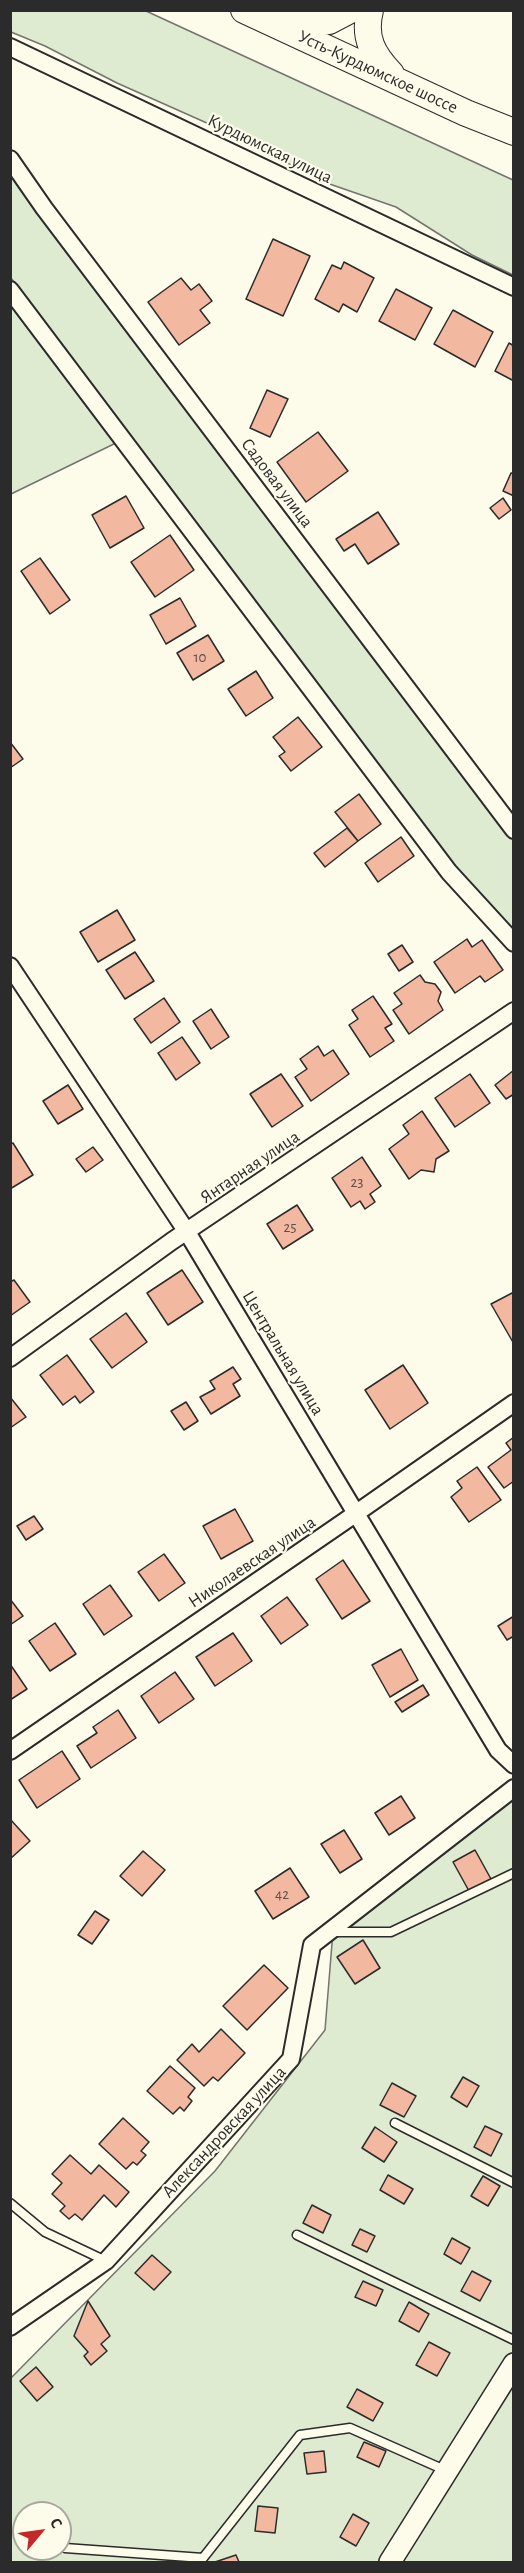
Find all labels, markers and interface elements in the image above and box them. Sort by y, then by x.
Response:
street label: Усть-Курдюмское шоссе [295,26,461,118]
street label: Курдюмская улица [204,110,336,188]
street label: Садовая улица [236,434,318,532]
house number: 10 [193,648,207,666]
street label: Янтарная улица [196,1126,304,1208]
house number: 23 [350,1173,364,1191]
house number: 25 [283,1218,297,1236]
street label: Центральная улица [237,1287,329,1419]
street label: Николаевская улица [184,1511,320,1613]
house number: 42 [275,1885,289,1903]
street label: Александровская улица [157,2062,291,2202]
north arrow [12,2501,72,2561]
text: С [47,2515,65,2531]

